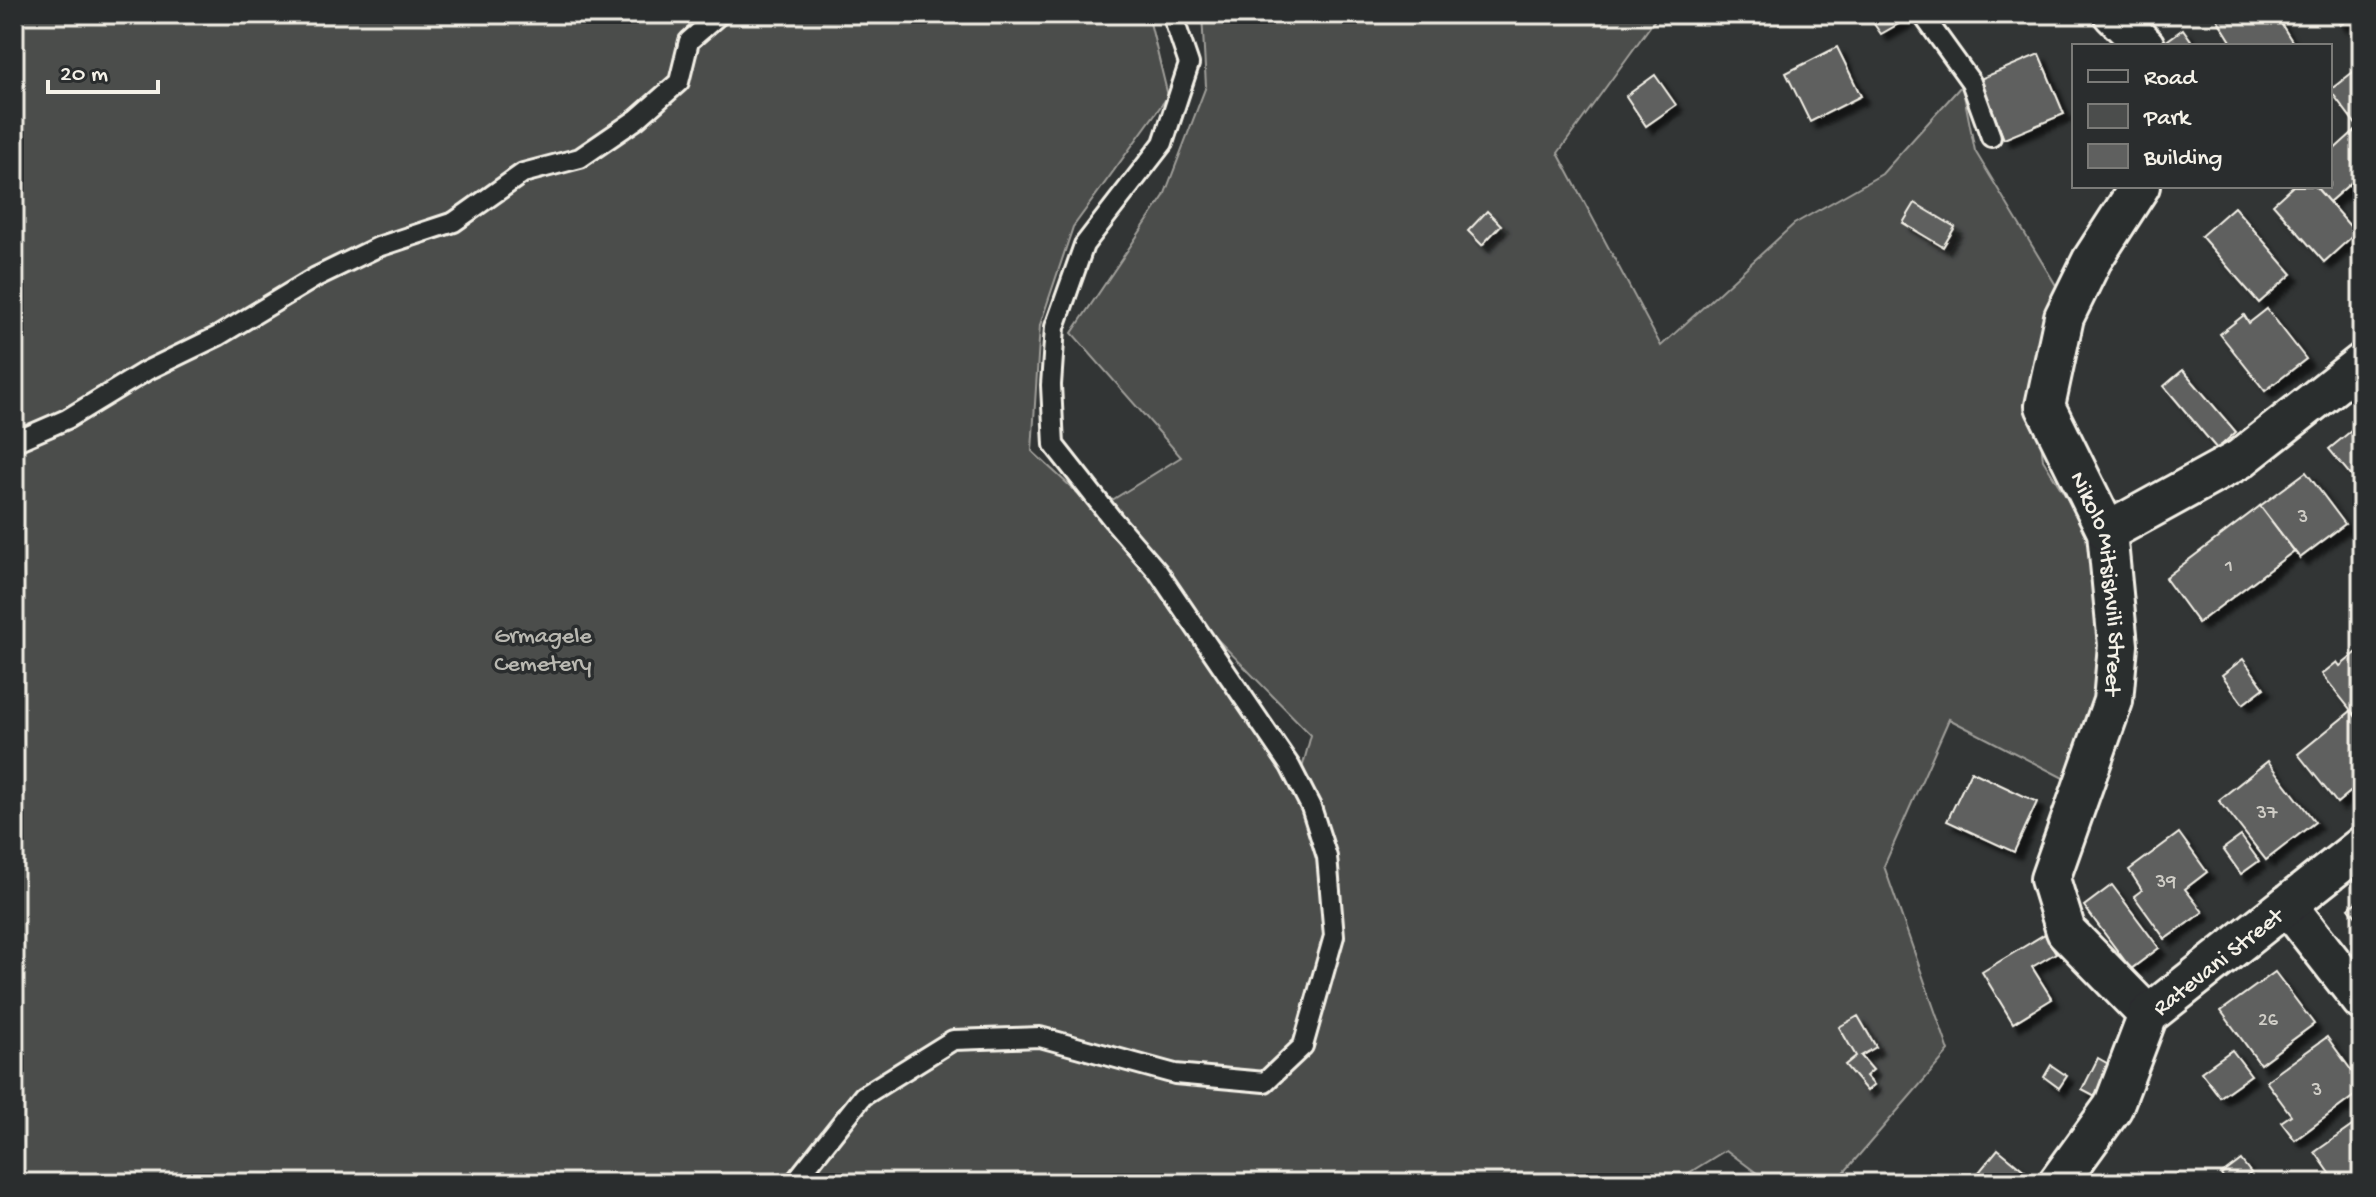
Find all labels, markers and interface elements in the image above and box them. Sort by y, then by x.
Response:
scale bar [48,44,158,94]
legend [2072,44,2332,188]
text: 20 m [60,61,108,90]
text: Road [2144,65,2198,94]
text: Park [2143,105,2192,134]
text: Building [2143,145,2222,174]
street label: Nikolo Mitsishvili Street [2061,467,2129,699]
house number: 3 [2297,507,2308,530]
house number: 1 [2224,556,2233,579]
park label: Grmagele Cemetery [494,623,592,680]
house number: 37 [2256,803,2278,826]
house number: 39 [2155,872,2176,895]
street label: Ratevani Street [2148,902,2292,1024]
house number: 26 [2258,1010,2279,1033]
house number: 3 [2311,1080,2322,1103]

